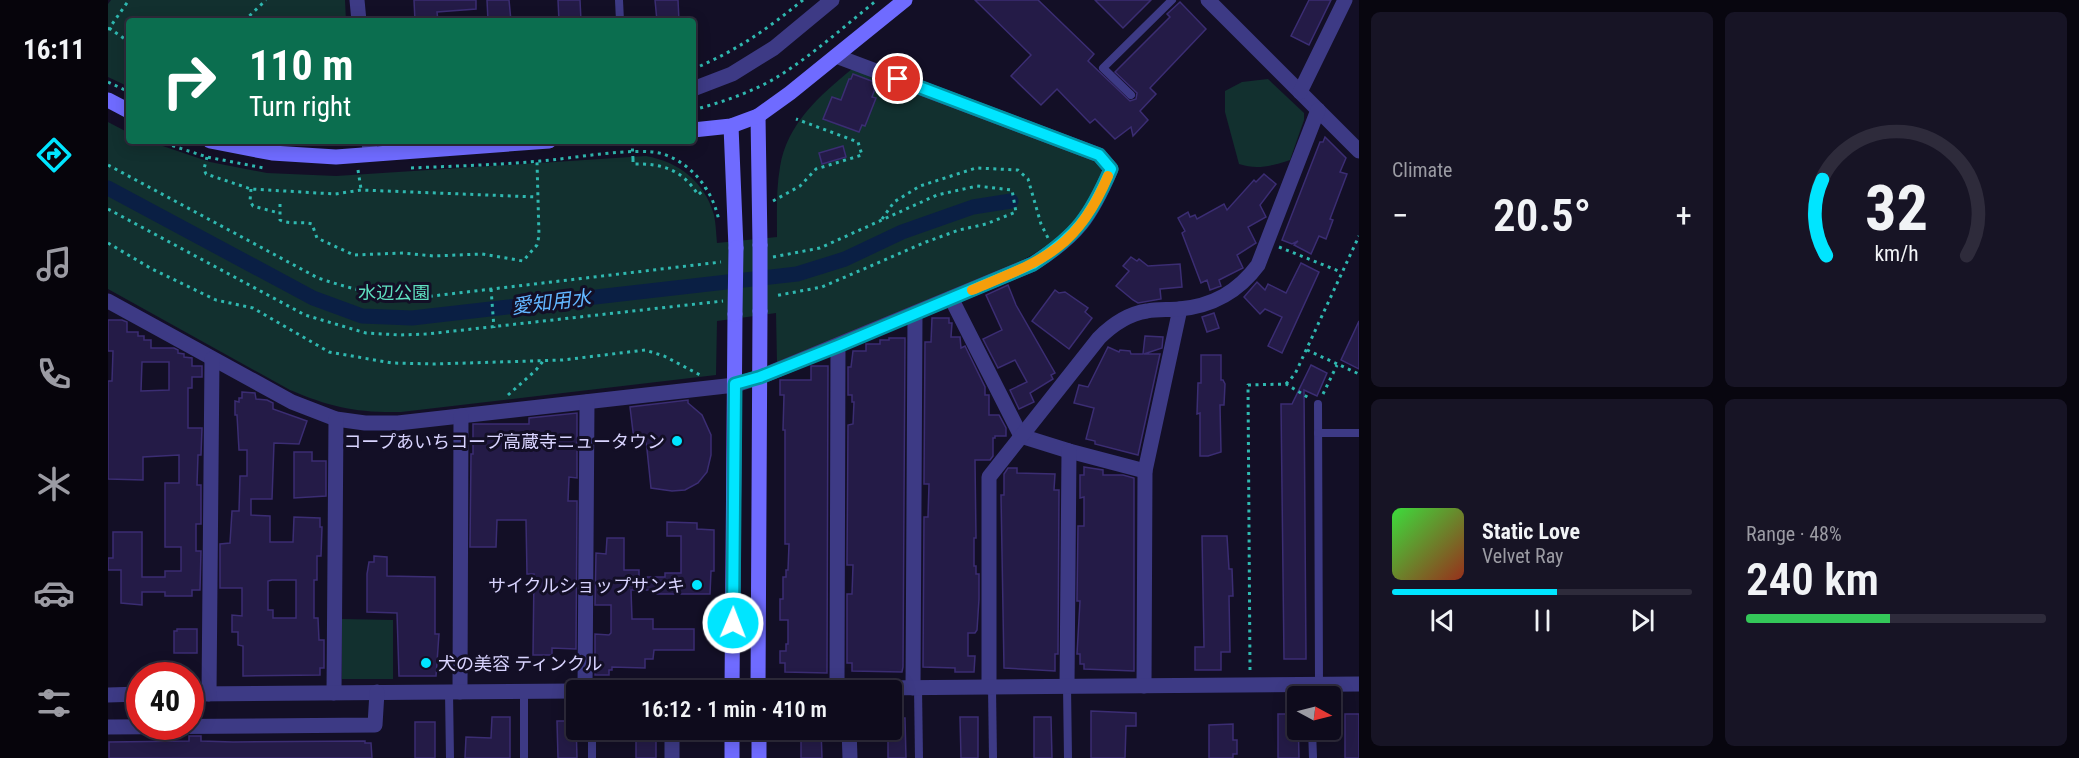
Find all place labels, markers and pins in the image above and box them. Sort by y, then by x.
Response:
pin [872,53,923,104]
place label: コープあいちコープ高蔵寺ニュータウン [343,431,665,452]
marker: コープあいちコープ高蔵寺ニュータウン [670,434,684,448]
place label: サイクルショップサンキ [488,575,685,596]
marker: サイクルショップサンキ [690,578,704,592]
place label: 犬の美容 ティンクル [438,653,603,674]
marker: 犬の美容 ティンクル [419,656,433,670]

